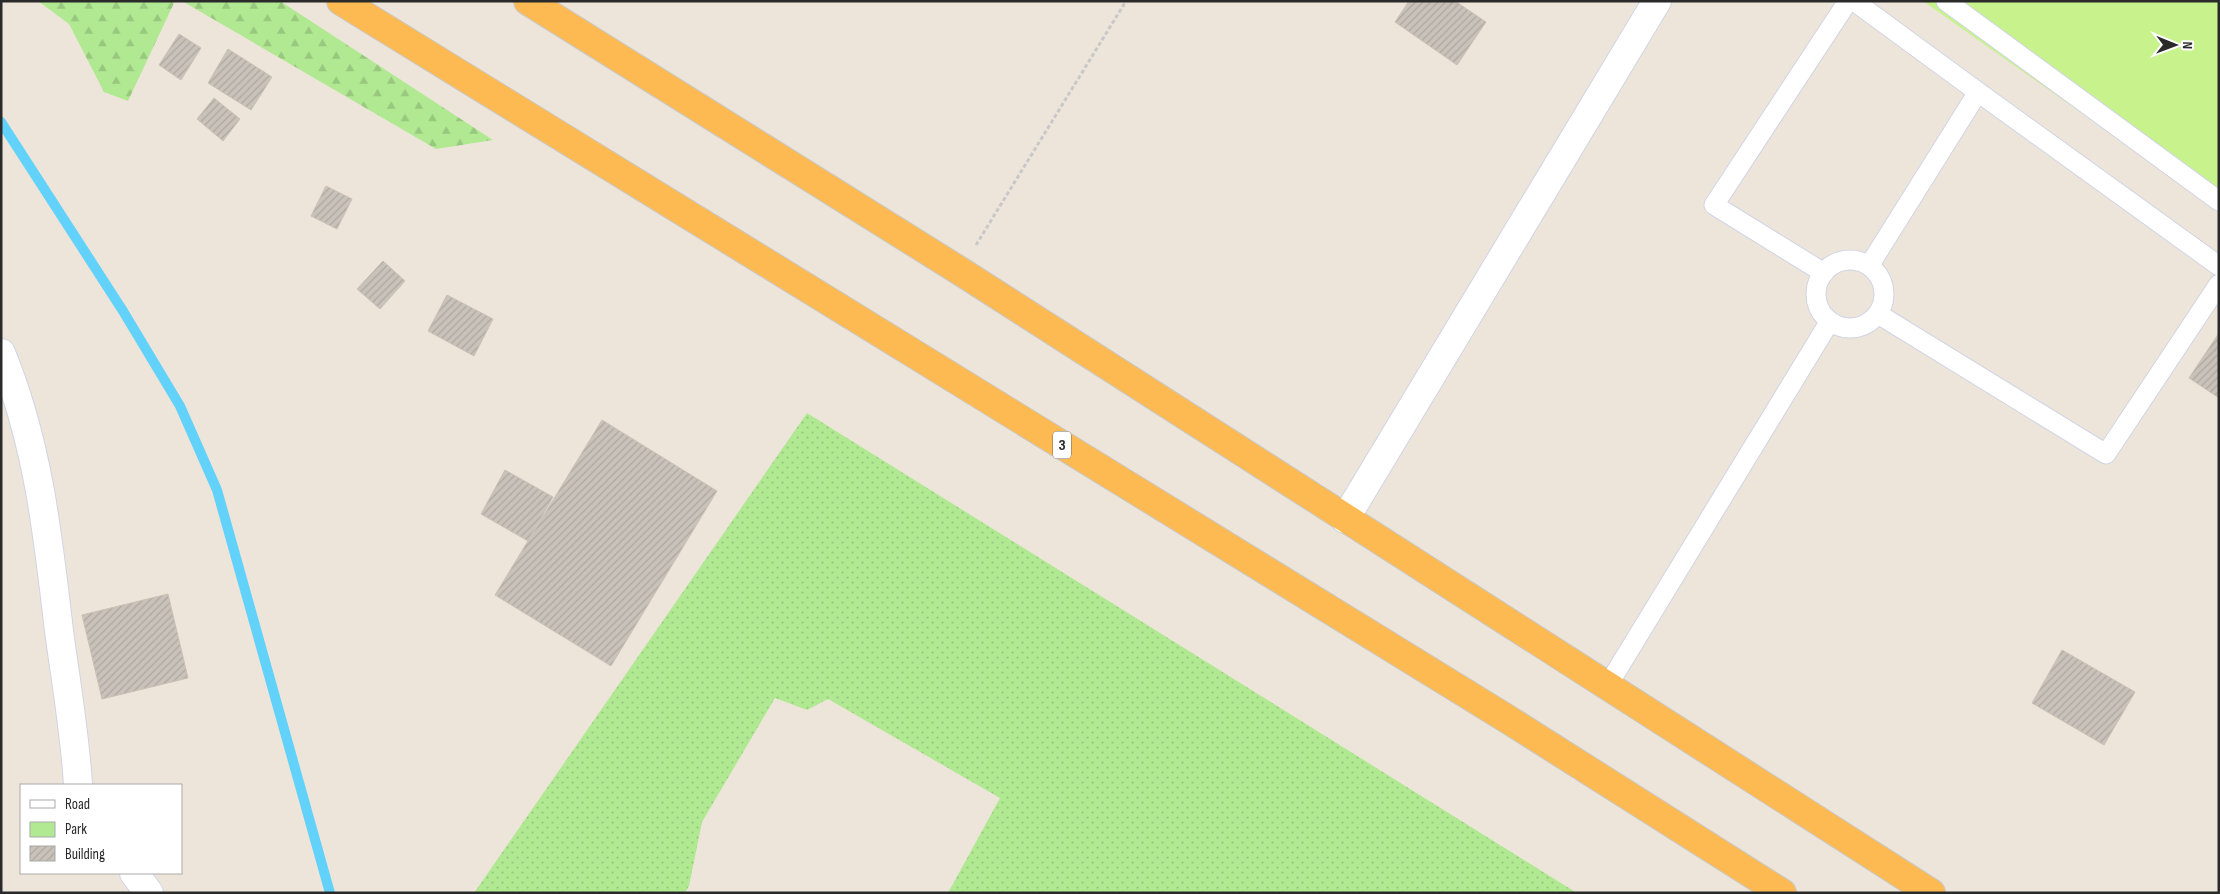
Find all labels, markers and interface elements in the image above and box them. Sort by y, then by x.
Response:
north arrow [2150,20,2200,70]
text: N [2179,41,2196,49]
road number: 3 [1053,432,1071,458]
legend [20,784,182,874]
text: Road [65,795,90,814]
text: Park [65,820,87,839]
text: Building [65,845,105,864]

